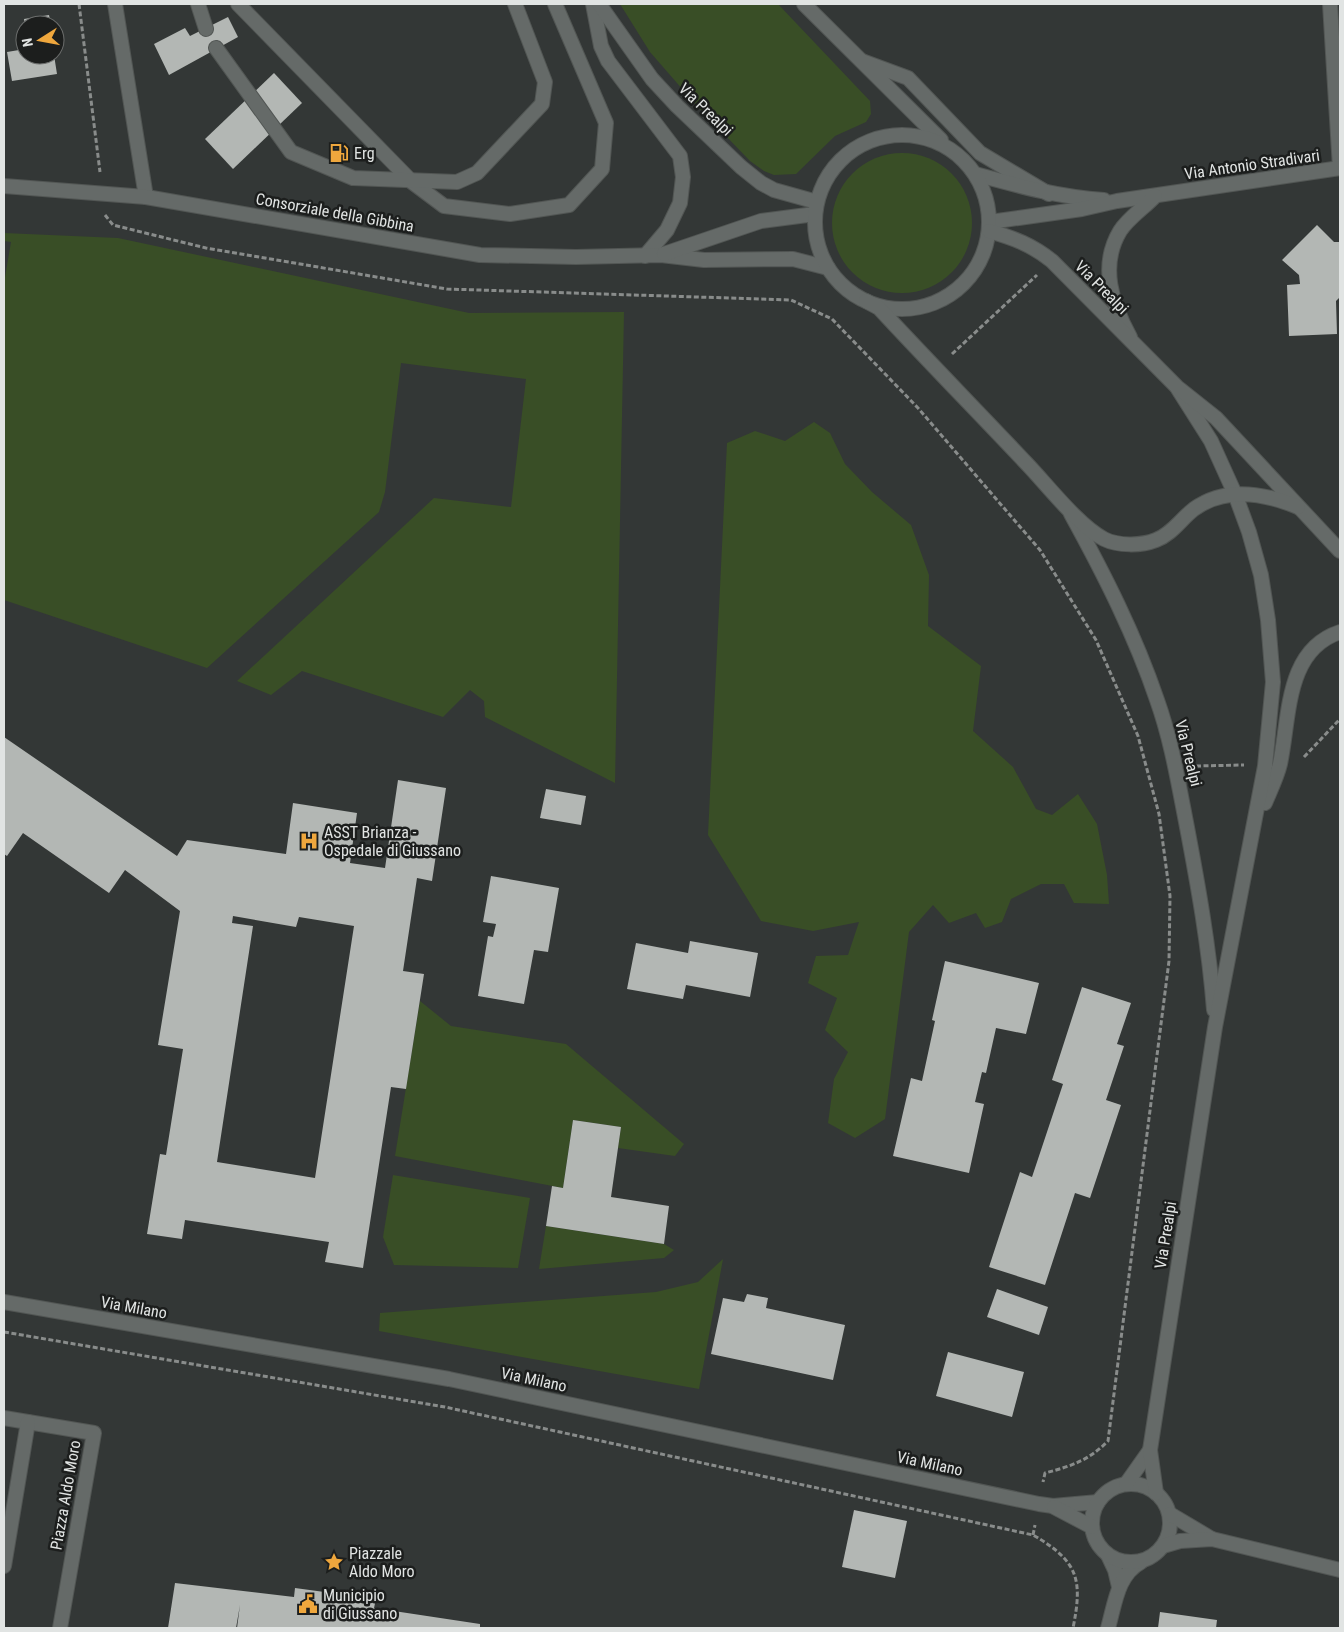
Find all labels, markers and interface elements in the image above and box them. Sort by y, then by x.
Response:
north arrow [15,15,65,65]
text: N [19,37,36,48]
street label: Via Prealpi [675,79,737,140]
fuel station icon: Erg [328,142,350,164]
place label: Erg [354,144,375,163]
street label: Via Antonio Stradivari [1183,146,1321,183]
street label: Consorziale della Gibbina [254,189,416,236]
street label: Via Prealpi [1071,257,1132,318]
street label: Via Prealpi [1171,718,1206,788]
place label: ASST Brianza - Ospedale di Giussano [324,823,461,860]
hospital icon: ASST Brianza - Ospedale di Giussano [298,830,320,852]
street label: Via Prealpi [1151,1200,1180,1270]
street label: Via Milano [99,1292,168,1323]
street label: Via Milano [499,1363,569,1396]
street label: Piazza Aldo Moro [46,1439,84,1551]
street label: Via Milano [895,1447,965,1480]
place label: Piazzale Aldo Moro [349,1544,414,1581]
place icon: Piazzale Aldo Moro [323,1551,345,1573]
place label: Municipio di Giussano [323,1586,397,1623]
public building icon: Municipio di Giussano [297,1593,319,1615]

